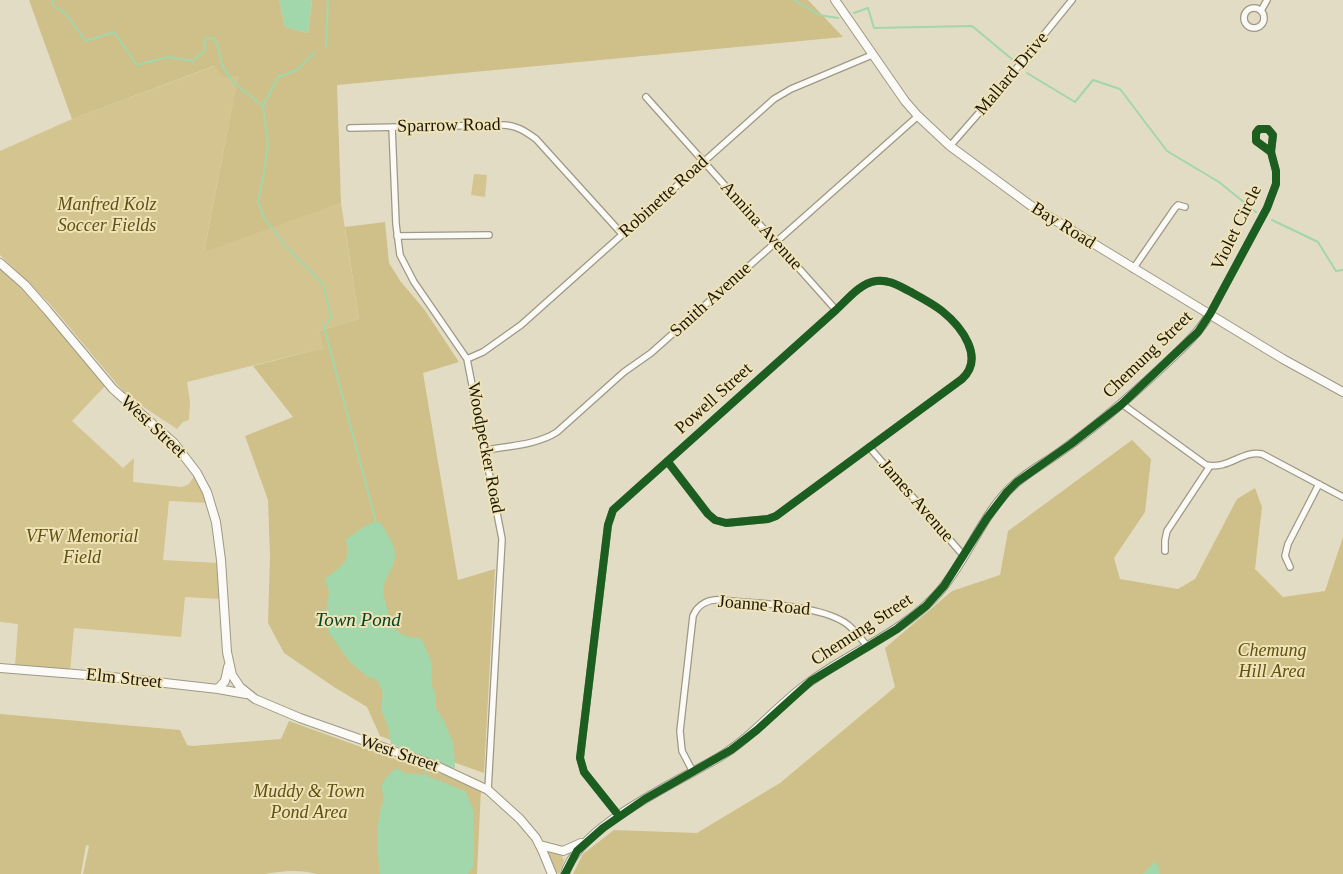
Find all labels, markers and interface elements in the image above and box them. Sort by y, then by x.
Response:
street label: Mallard Drive [971,28,1053,120]
street label: Sparrow Road [397,114,501,138]
street label: Robinette Road [615,151,713,243]
street label: Annina Avenue [715,177,807,275]
street label: Violet Circle [1207,182,1267,274]
park label: Manfred Kolz Soccer Fields [58,194,156,236]
street label: Bay Road [1027,198,1099,254]
street label: Smith Avenue [666,258,756,342]
street label: Chemung Street [1099,307,1197,403]
street label: Powell Street [671,359,757,439]
street label: Woodpecker Road [462,381,508,515]
street label: West Street [116,391,190,463]
street label: James Avenue [874,455,958,547]
park label: VFW Memorial Field [26,526,138,568]
street label: Chemung Street [807,589,917,671]
street label: Joanne Road [717,591,811,621]
water label: Town Pond [315,610,401,632]
park label: Chemung Hill Area [1238,640,1306,682]
street label: Elm Street [85,664,163,694]
street label: West Street [357,730,441,778]
park label: Muddy & Town Pond Area [253,781,365,824]

